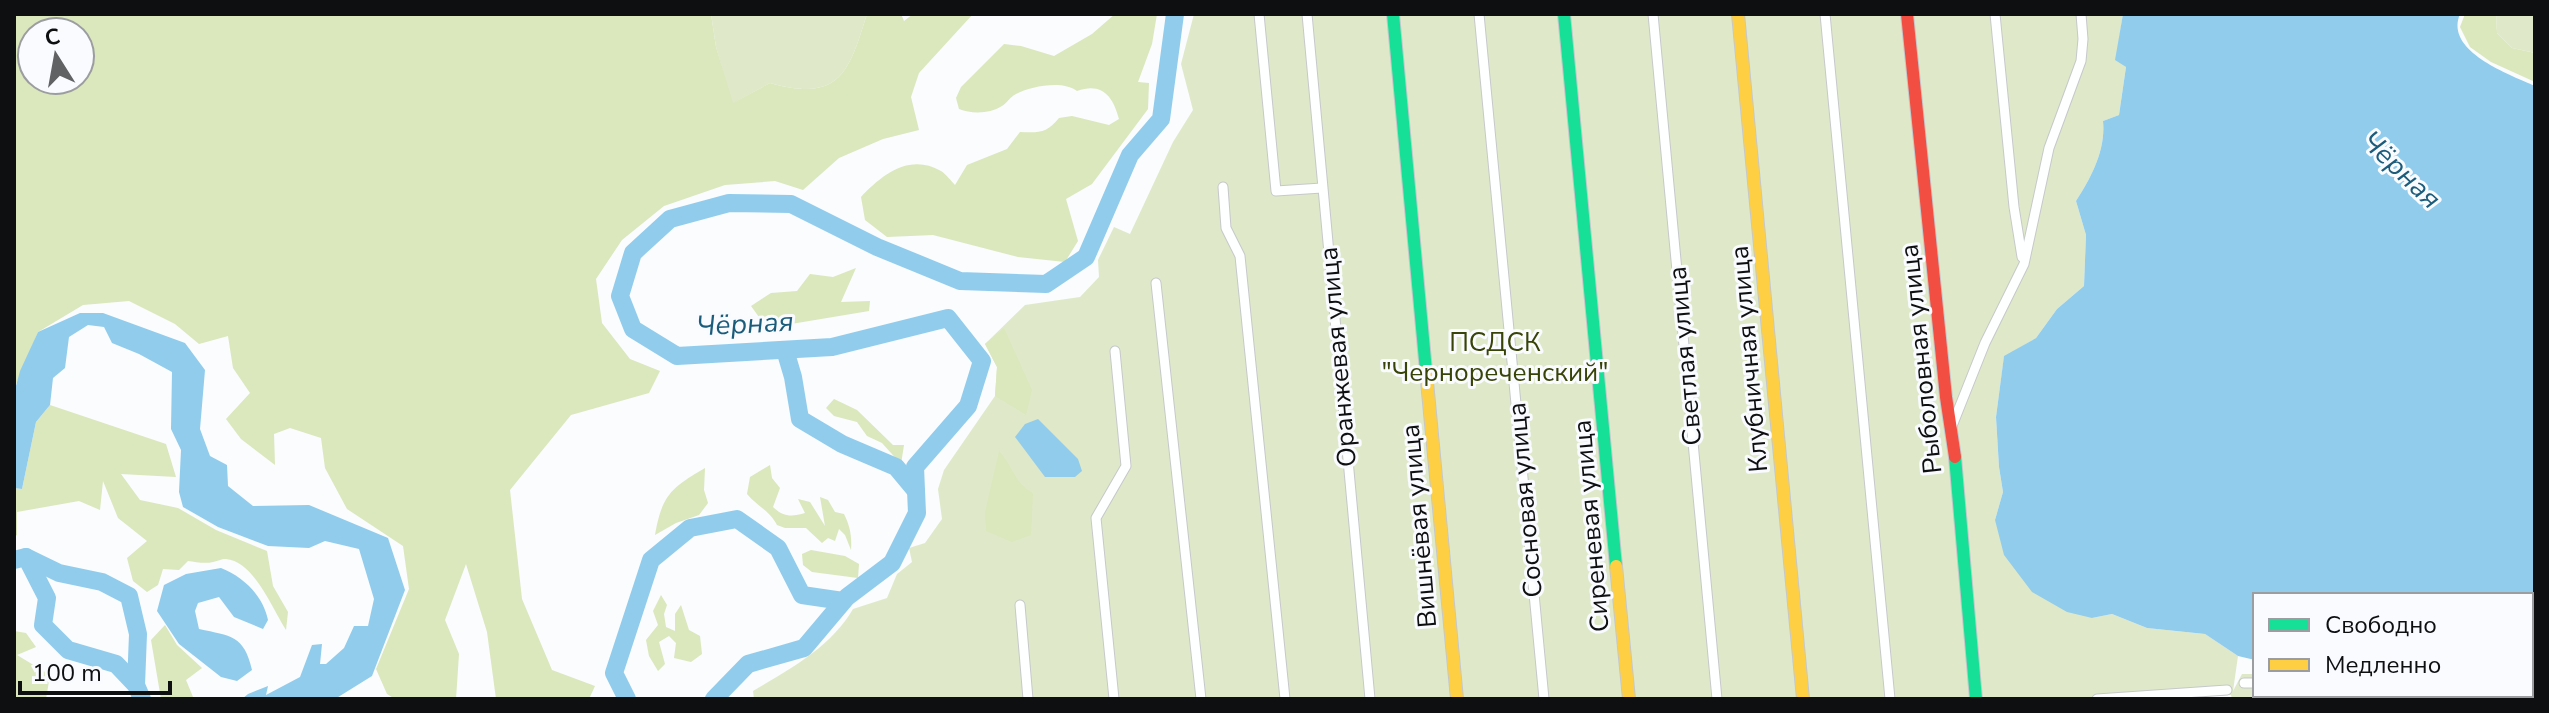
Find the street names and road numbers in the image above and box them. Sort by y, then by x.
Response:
street label: Рыболовная улица [1892,242,1950,476]
street label: Клубничная улица [1722,244,1776,474]
street label: Оранжевая улица [1311,246,1365,468]
street label: Светлая улица [1660,265,1710,447]
street label: Сосновая улица [1499,401,1551,599]
street label: Сиреневая улица [1564,418,1618,634]
street label: Вишнёвая улица [1393,423,1445,629]

